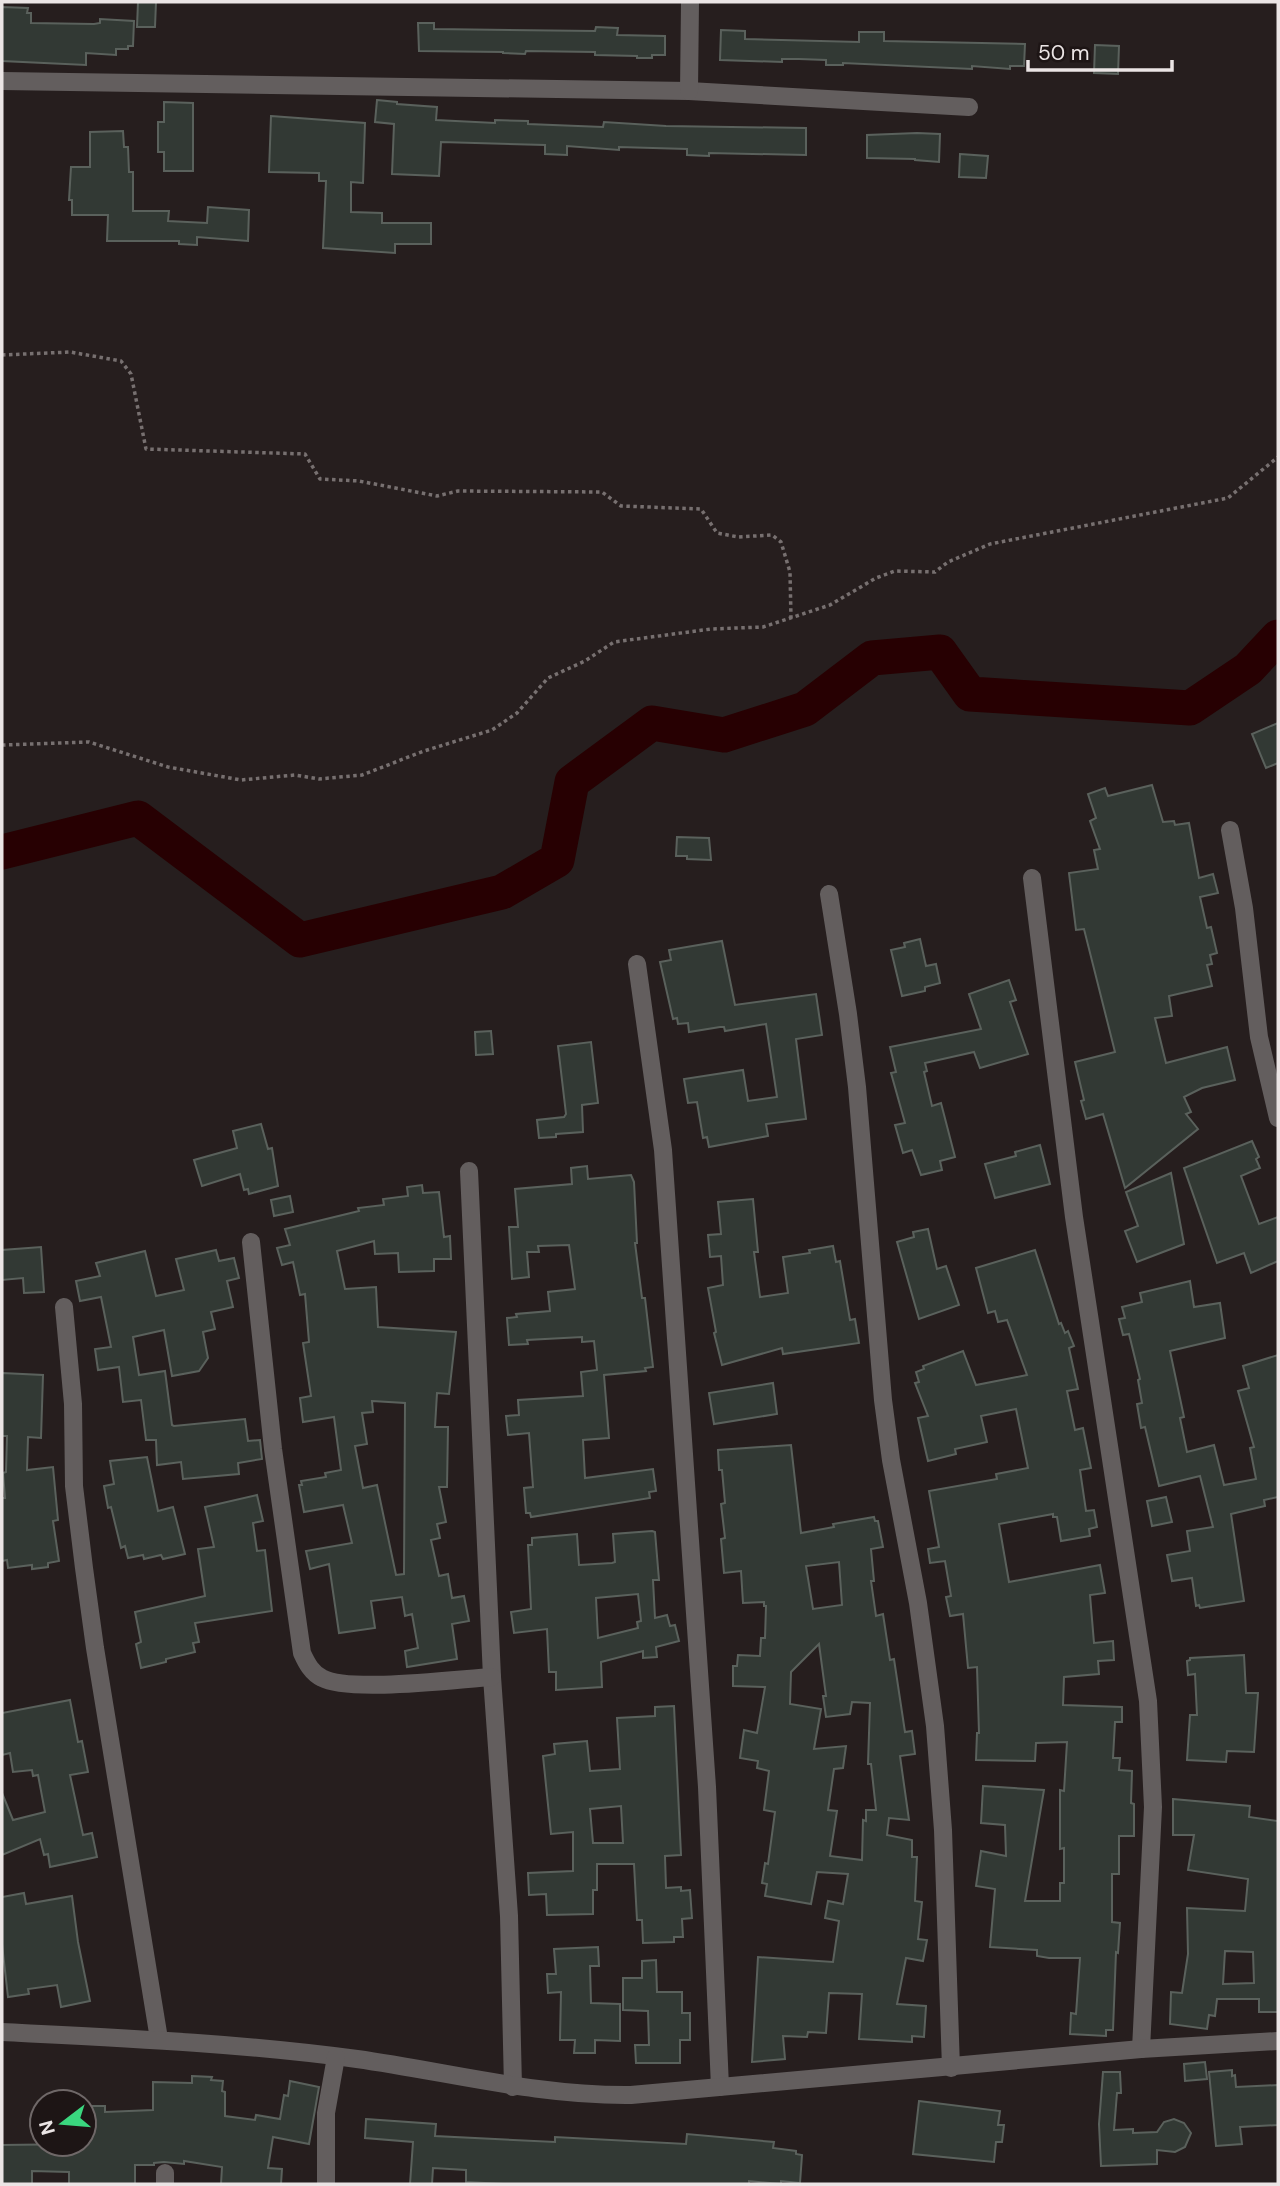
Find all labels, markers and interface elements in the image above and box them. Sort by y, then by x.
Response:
scale bar [1028,28,1172,72]
text: 50 m [1038,39,1089,67]
north arrow [28,2088,98,2158]
text: N [33,2117,61,2138]

